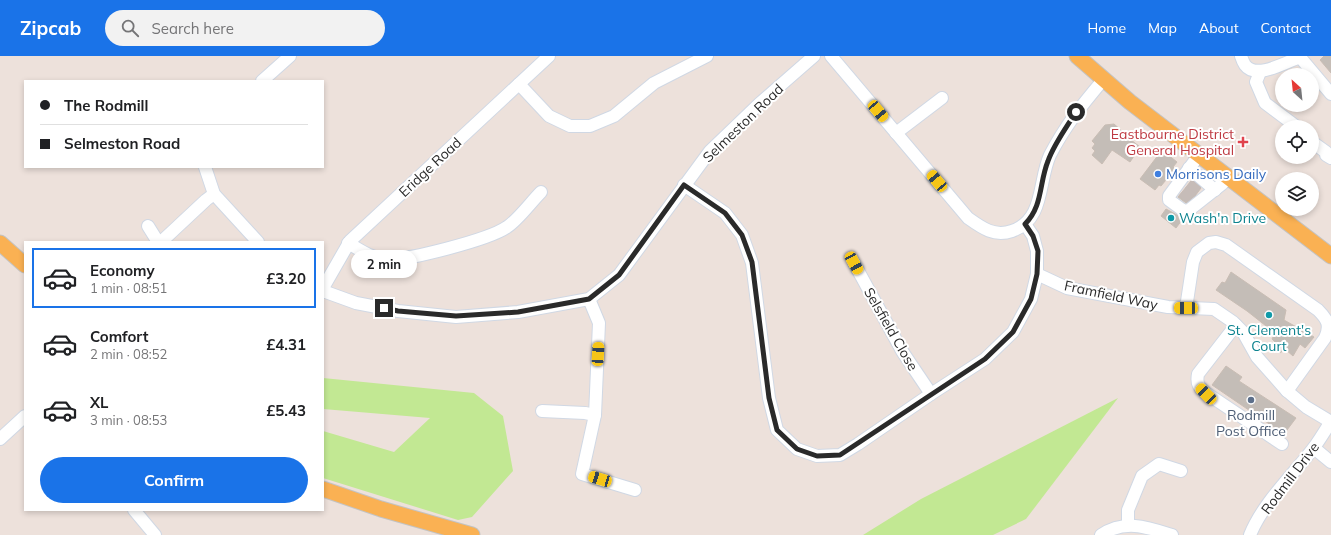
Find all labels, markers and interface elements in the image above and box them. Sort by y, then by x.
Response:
search box [105,10,385,46]
text: Zipcab [20,16,81,40]
icon: search [119,17,141,39]
text: Search here [151,19,234,38]
text: Home [1087,19,1126,37]
text: Map [1148,19,1177,37]
text: About [1199,19,1239,37]
text: Contact [1261,19,1311,37]
north arrow [1275,68,1319,112]
map controls [1275,68,1319,216]
street label: Selmeston Road [699,80,787,166]
text: The Rodmill [64,96,148,115]
car [866,98,890,124]
route start [1067,103,1085,121]
button: locate [1275,120,1319,164]
place label: Eastbourne District General Hospital [1111,125,1234,159]
street label: Eridge Road [395,133,465,201]
text: Selmeston Road [64,134,180,153]
marker: Eastbourne District General Hospital [1237,136,1249,148]
place label: Morrisons Daily [1166,165,1267,183]
car [925,168,949,194]
marker: Morrisons Daily [1153,169,1163,179]
button: layers [1275,172,1319,216]
place label: Wash'n Drive [1179,209,1266,227]
marker: Wash'n Drive [1166,213,1176,223]
callout: 2 min [351,250,417,278]
car [843,250,865,276]
text: 2 min [367,256,401,272]
icon: car [42,260,78,296]
text: Economy [90,261,155,280]
text: £3.20 [266,269,306,288]
street label: Framfield Way [1063,276,1160,314]
text: 1 min · 08:51 [90,280,167,296]
street label: Selsfield Close [860,284,922,374]
route end [375,299,393,317]
car [1174,302,1198,314]
marker: St. Clement's Court [1264,310,1274,320]
place label: St. Clement's Court [1227,321,1311,355]
icon: car [42,326,78,362]
text: Comfort [90,327,148,346]
text: £4.31 [266,335,306,354]
car [591,342,605,366]
text: 2 min · 08:52 [90,346,167,362]
car [1193,381,1219,407]
icon: car [42,392,78,428]
text: XL [90,393,108,412]
marker: Rodmill Post Office [1246,395,1256,405]
text: £5.43 [266,401,306,420]
place label: Rodmill Post Office [1216,406,1286,440]
text: 3 min · 08:53 [90,412,167,428]
street label: Rodmill Drive [1257,438,1323,518]
button: Confirm [40,457,308,503]
car [587,470,613,488]

